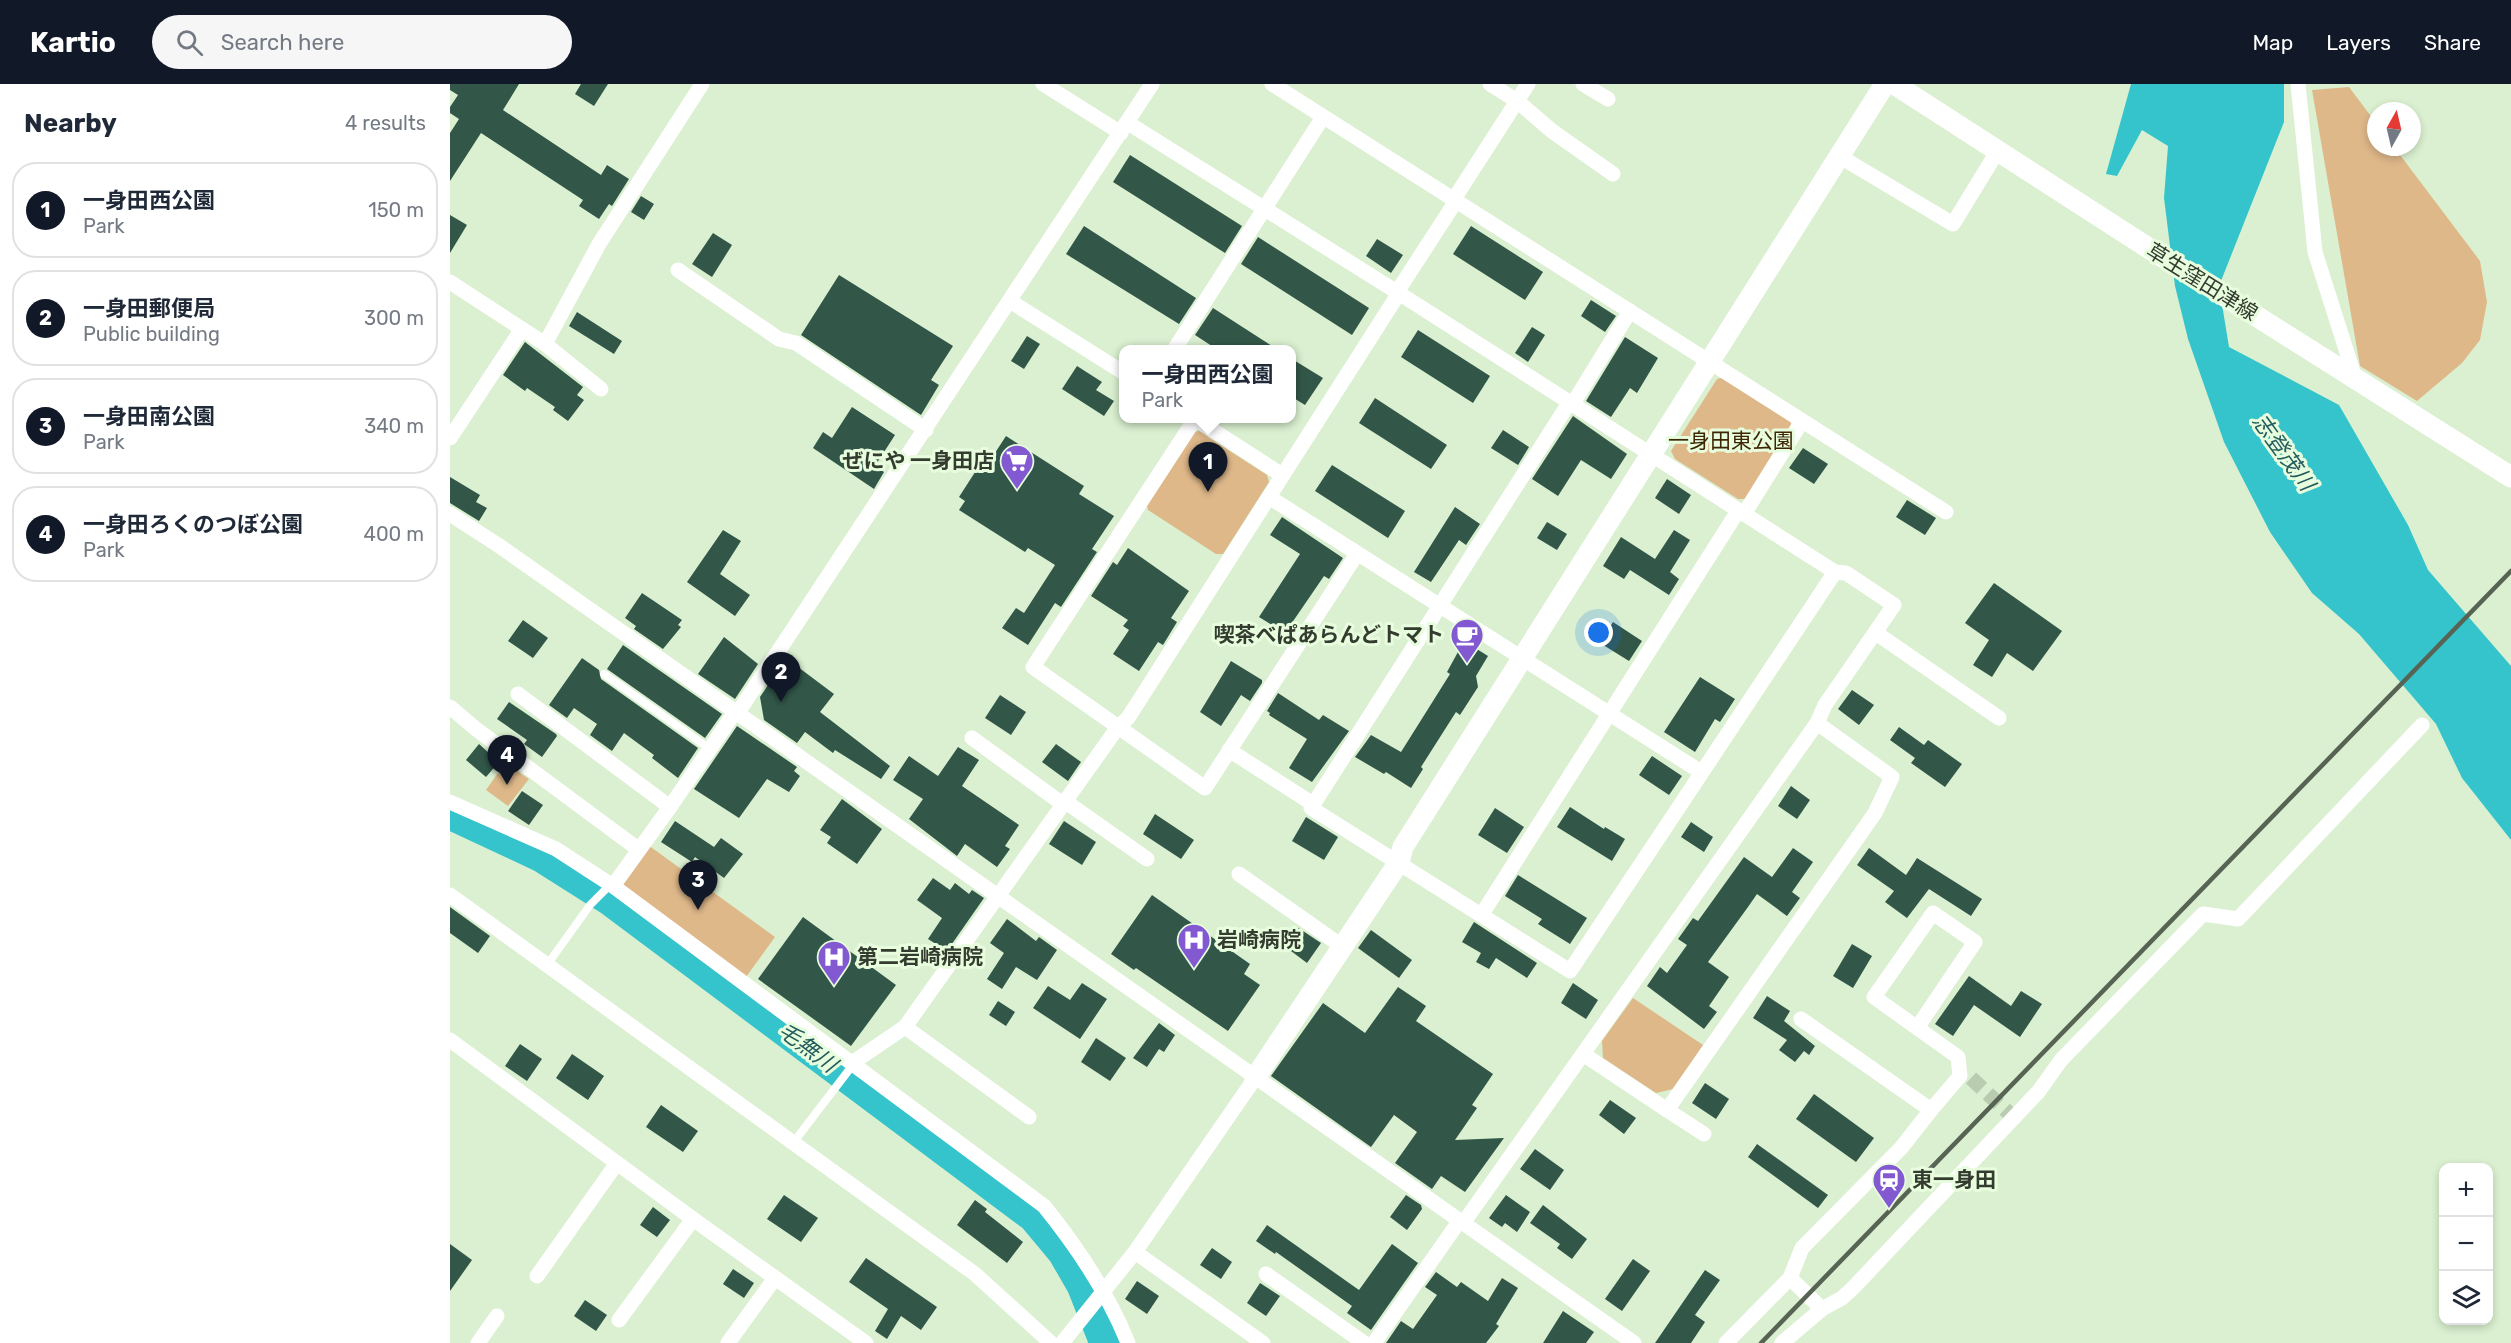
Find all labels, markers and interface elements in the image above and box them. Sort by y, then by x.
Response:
search box [152,15,572,69]
text: Kartio [30,26,116,59]
icon: search [173,26,206,59]
text: Search here [221,29,344,56]
text: Map [2252,30,2293,55]
text: Layers [2326,30,2391,55]
text: Share [2424,30,2481,55]
north arrow [2367,102,2421,156]
text: Nearby [24,108,117,139]
text: 4 results [345,111,426,135]
text: 一身田西公園 [83,187,215,214]
text: 1 [41,198,50,222]
text: 150 m [368,198,424,222]
text: Park [83,214,125,238]
street label: 草生窪田津線 [2142,238,2262,326]
text: 一身田郵便局 [83,295,215,322]
text: 2 [39,306,52,330]
text: 300 m [364,306,424,330]
text: Public building [83,322,220,346]
popup [1119,345,1296,423]
text: 一身田西公園 [1141,361,1274,388]
text: Park [1141,388,1183,412]
text: 一身田南公園 [83,403,215,430]
water label: 志登茂川 [2247,409,2322,497]
text: 3 [39,414,52,438]
text: 340 m [364,414,424,438]
park label: 一身田東公園 [1668,428,1794,453]
text: Park [83,430,125,454]
pin: 1 [1188,442,1227,492]
supermarket icon: ぜにや 一身田店 [999,443,1035,490]
place label: ぜにや 一身田店 [843,448,994,473]
text: 一身田ろくのつぼ公園 [83,511,303,538]
text: 4 [39,522,52,546]
text: 400 m [364,522,424,546]
text: Park [83,538,125,562]
cafe icon: 喫茶べぱあらんどトマト [1449,617,1485,664]
your location [1584,618,1613,647]
place label: 喫茶べぱあらんどトマト [1214,622,1444,647]
pin: 2 [762,652,800,702]
pin: 4 [488,736,526,785]
pin: 3 [678,860,718,910]
hospital icon: 岩崎病院 [1176,922,1212,969]
place label: 岩崎病院 [1217,927,1301,952]
hospital icon: 第二岩崎病院 [816,939,852,986]
place label: 第二岩崎病院 [857,944,983,969]
water label: 毛無川 [773,1017,844,1079]
station icon: 東一身田 [1871,1162,1907,1209]
map controls [2439,1163,2493,1325]
button: + [2439,1163,2493,1217]
place label: 東一身田 [1912,1167,1996,1192]
button: − [2439,1217,2493,1271]
button: layers [2439,1271,2493,1325]

